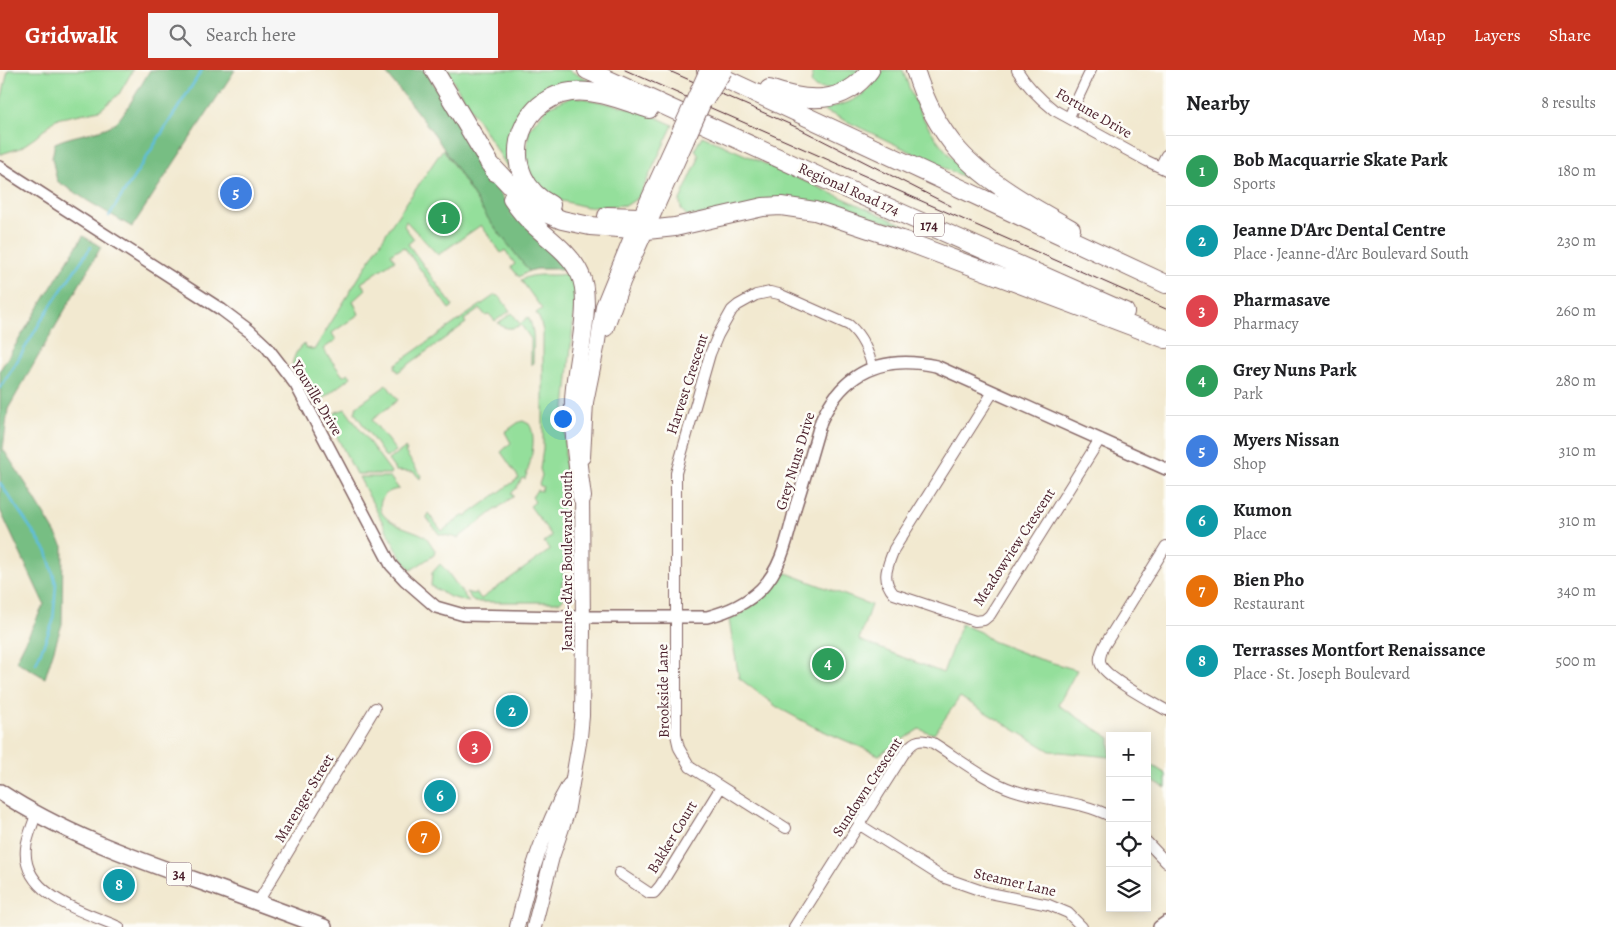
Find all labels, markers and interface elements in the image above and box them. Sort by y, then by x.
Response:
search box [148,13,498,58]
text: Gridwalk [25,19,118,51]
icon: search [166,21,194,49]
text: Search here [206,22,296,48]
text: Map [1413,23,1446,47]
text: Layers [1474,23,1521,47]
text: Share [1549,23,1591,47]
street label: Fortune Drive [1052,83,1136,143]
text: Nearby [1186,89,1249,117]
text: 8 results [1541,92,1596,114]
text: Bob Macquarrie Skate Park [1233,147,1448,173]
street label: Regional Road 174 [795,158,903,220]
text: 1 [1199,160,1205,182]
text: 180 m [1558,160,1596,182]
text: Sports [1233,173,1276,195]
pin: 5 [220,174,252,212]
pin: 1 [428,199,460,237]
road number: 174 [914,214,944,236]
text: Jeanne D'Arc Dental Centre [1233,217,1446,243]
text: 2 [1198,230,1206,252]
text: 230 m [1557,230,1596,252]
text: Place · Jeanne-d'Arc Boulevard South [1233,243,1469,265]
text: Pharmasave [1233,287,1330,313]
text: 3 [1199,300,1205,322]
text: 260 m [1556,300,1596,322]
text: Pharmacy [1233,313,1299,335]
street label: Harvest Crescent [661,331,713,437]
street label: Youville Drive [286,356,348,440]
text: Grey Nuns Park [1233,357,1357,383]
text: 4 [1198,370,1206,392]
text: 280 m [1556,370,1596,392]
text: Park [1233,383,1263,405]
your location [550,406,576,432]
street label: Grey Nuns Drive [771,409,819,512]
text: Myers Nissan [1233,427,1340,453]
text: 5 [1199,440,1205,462]
text: 310 m [1559,440,1596,462]
text: Shop [1233,453,1266,475]
street label: Jeanne-d'Arc Boulevard South [557,471,577,651]
street label: Meadowview Crescent [968,484,1060,610]
text: Kumon [1233,497,1292,523]
text: 6 [1198,510,1206,532]
text: 310 m [1559,510,1596,532]
text: Place [1233,523,1267,545]
text: Bien Pho [1233,567,1304,593]
text: 7 [1199,580,1205,602]
text: 340 m [1557,580,1596,602]
text: Restaurant [1233,593,1305,615]
text: Terrasses Montfort Renaissance [1233,637,1485,663]
street label: Brookside Lane [652,643,674,738]
pin: 4 [812,645,844,683]
text: 8 [1198,650,1206,672]
text: 500 m [1556,650,1596,672]
text: Place · St. Joseph Boulevard [1233,663,1410,685]
pin: 2 [496,692,528,730]
pin: 3 [459,728,491,766]
map controls [1106,732,1151,912]
button: + [1106,732,1151,777]
street label: Sundown Crescent [827,733,907,841]
street label: Marenger Street [270,750,338,846]
pin: 6 [424,777,456,815]
button: − [1106,777,1151,822]
street label: Bakker Court [642,797,702,877]
pin: 7 [408,818,440,856]
button: locate [1106,822,1151,867]
road number: 34 [166,862,192,886]
street label: Steamer Lane [972,863,1058,901]
pin: 8 [103,866,135,904]
button: layers [1106,867,1151,912]

